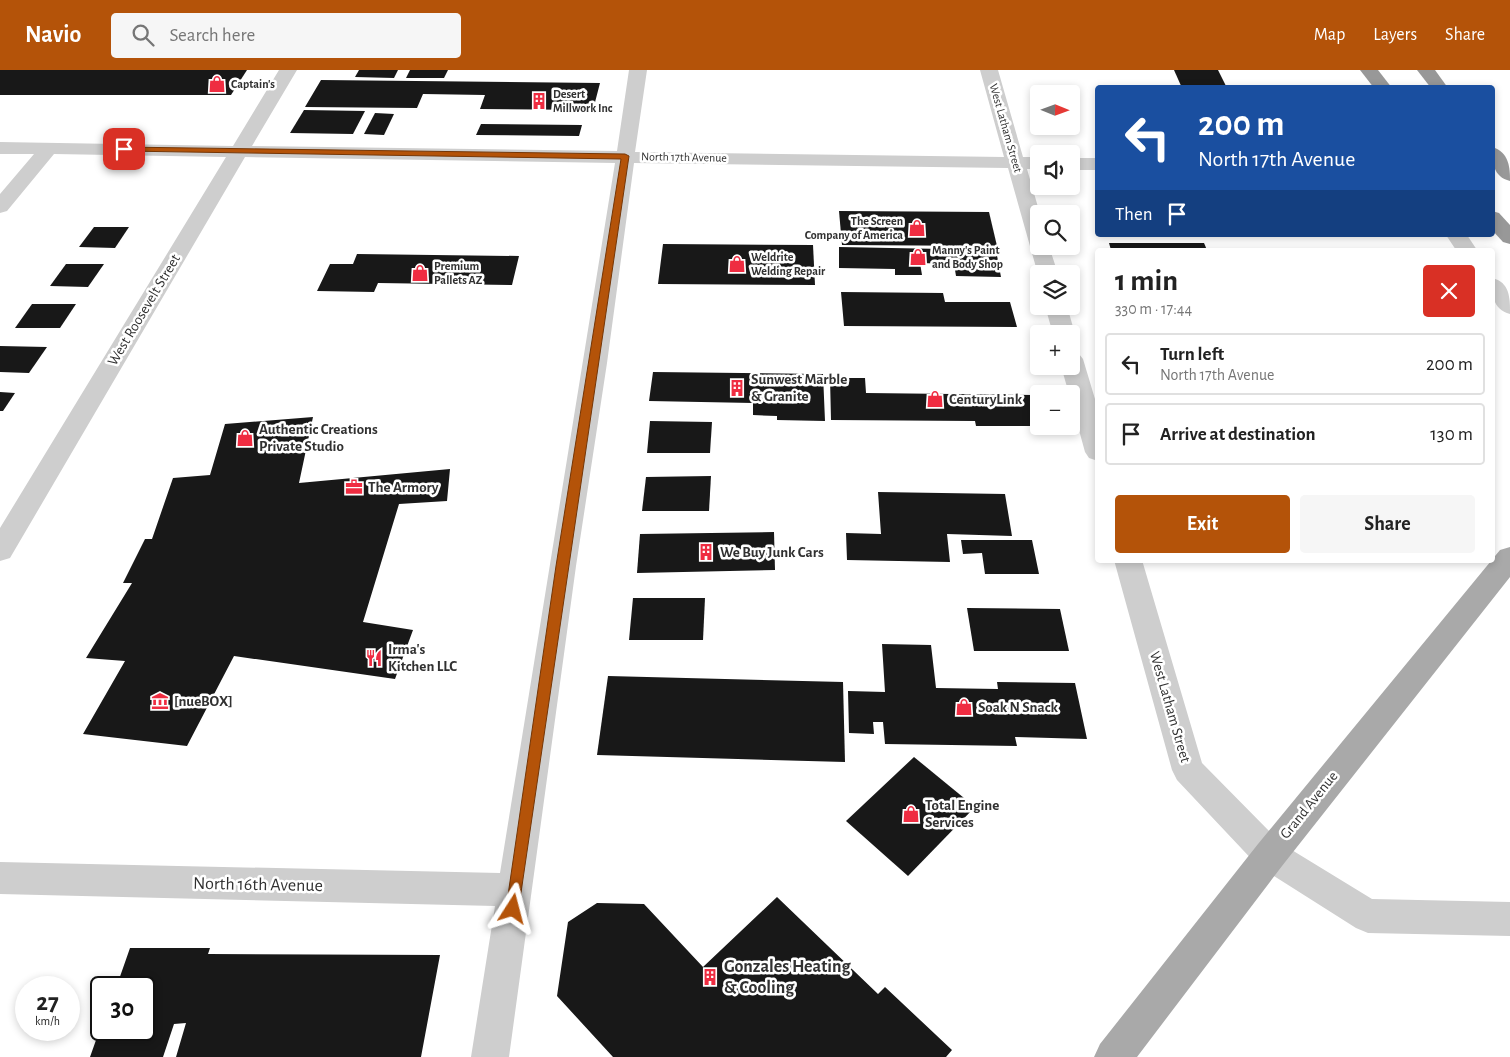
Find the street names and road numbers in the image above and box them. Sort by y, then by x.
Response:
street label: West Latham Street [988,82,1024,174]
street label: North 17th Avenue [641,150,727,164]
street label: West Roosevelt Street [105,252,183,368]
street label: West Latham Street [1147,650,1193,764]
street label: Grand Avenue [1277,768,1341,842]
street label: North 16th Avenue [193,875,323,895]

